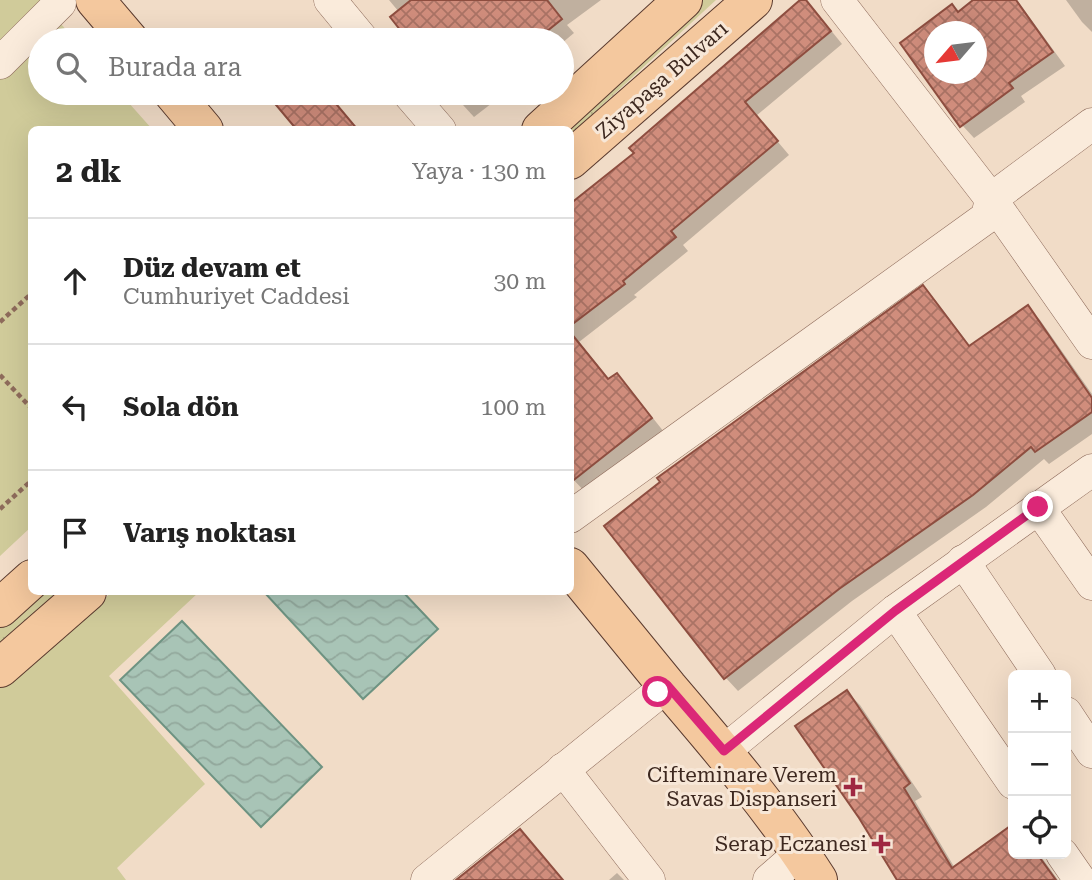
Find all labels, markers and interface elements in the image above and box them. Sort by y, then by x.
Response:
street label: Ziyapaşa Bulvarı [591,16,733,144]
north arrow [924,21,987,84]
search box [28,28,574,105]
icon: search [52,48,90,86]
text: Burada ara [108,52,242,82]
text: 2 dk [56,154,121,189]
text: Yaya · 130 m [412,158,546,185]
text: Düz devam et [123,253,301,283]
icon: ahead [56,262,94,300]
text: 30 m [493,268,546,295]
text: Cumhuriyet Caddesi [123,283,350,310]
icon: left [56,388,94,426]
text: Sola dön [123,392,239,422]
text: 100 m [481,394,546,421]
route end [1022,491,1053,522]
icon: arrive [56,514,94,552]
text: Varış noktası [123,518,296,548]
map controls [1008,670,1071,859]
button: + [1008,670,1071,733]
route start [642,676,673,707]
button: − [1008,733,1071,796]
place label: Cifteminare Verem Savas Dispanseri [647,763,837,811]
marker: Cifteminare Verem Savas Dispanseri [843,777,863,797]
button: locate [1008,796,1071,859]
place label: Serap Eczanesi [715,832,867,856]
marker: Serap Eczanesi [873,836,889,852]

